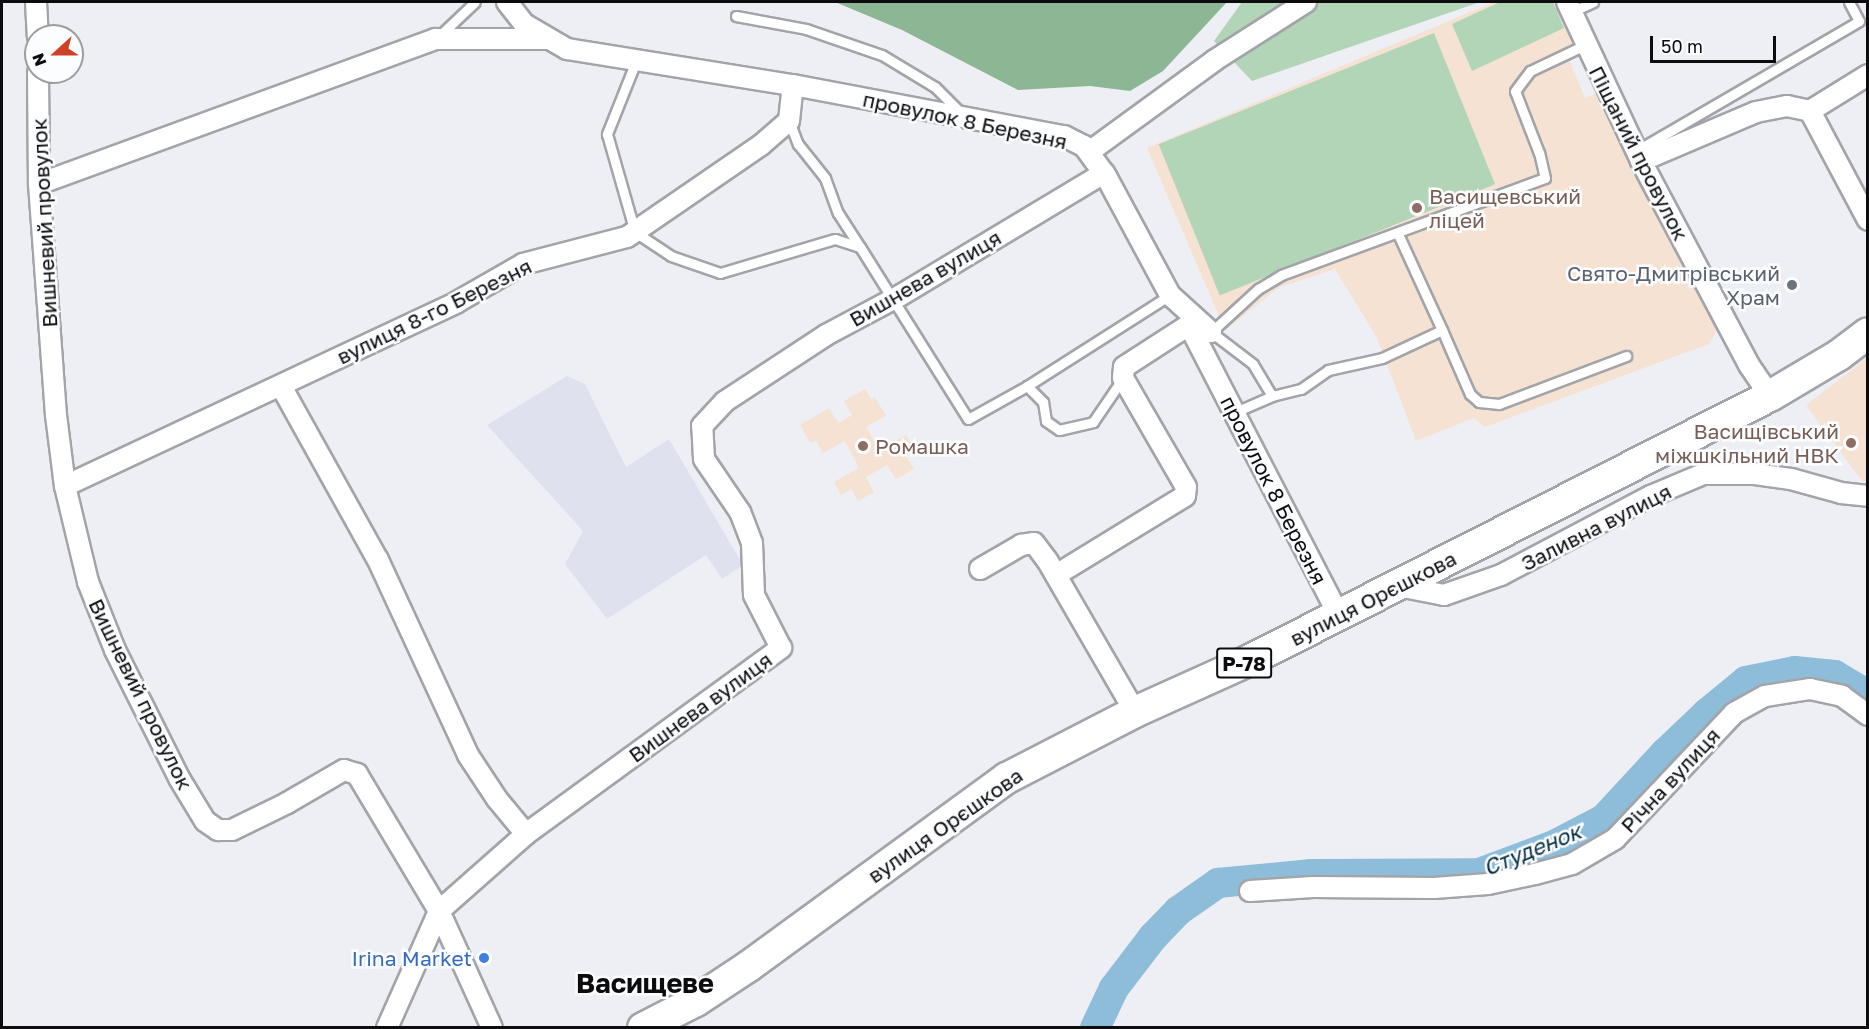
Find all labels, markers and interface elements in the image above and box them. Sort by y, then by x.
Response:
north arrow [24,24,84,84]
scale bar [1653,24,1779,62]
text: 50 m [1661,35,1703,57]
text: N [28,50,51,69]
street label: Піщаний провулок [1584,61,1694,245]
street label: провулок 8 Березня [861,86,1069,154]
street label: Вишневий провулок [26,118,62,328]
place label: Васищевський ліцей [1429,183,1581,233]
marker: Васищевський ліцей [1410,201,1424,215]
street label: Вишнева вулиця [845,224,1005,332]
street label: вулиця 8-го Березня [333,253,535,369]
place label: Свято-Дмитрівський Храм [1567,260,1780,310]
marker: Свято-Дмитрівський Храм [1785,278,1799,292]
street label: провулок 8 Березня [1216,392,1332,588]
place label: Васищівський міжшкільний НВК [1655,418,1839,468]
place label: Ромашка [875,433,969,459]
marker: Васищівський міжшкільний НВК [1844,436,1858,450]
marker: Ромашка [856,439,870,453]
street label: Заливна вулиця [1517,478,1675,576]
street label: вулиця Орєшкова [1286,545,1460,651]
street label: Вишневий провулок [84,594,198,794]
road number: Р-78 [1216,646,1272,680]
street label: Вишнева вулиця [623,647,777,767]
street label: Річна вулиця [1615,722,1725,838]
street label: вулиця Орєшкова [863,762,1027,888]
water label: Студенок [1479,817,1585,881]
place label: Irina Market [351,945,472,971]
marker: Irina Market [477,951,491,965]
district label: Васищеве [576,968,714,1000]

